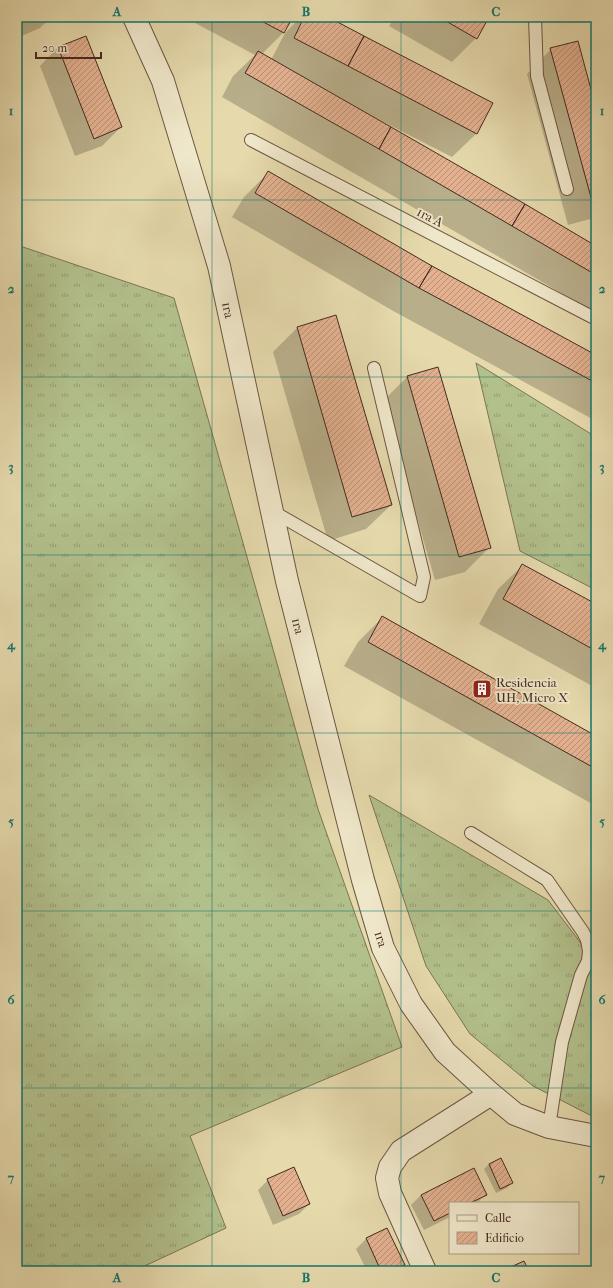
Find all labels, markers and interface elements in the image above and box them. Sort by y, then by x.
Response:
text: A [112,4,122,19]
text: B [302,4,311,19]
text: C [492,4,501,19]
scale bar [36,34,101,60]
text: 20 m [42,41,67,55]
text: 1 [9,103,14,118]
text: 1 [600,103,605,118]
street label: 1ra A [414,204,446,230]
text: 2 [8,281,15,296]
text: 2 [599,281,606,296]
street label: 1ra [219,301,237,320]
text: 3 [8,459,14,475]
text: 3 [599,459,605,475]
street label: 1ra [289,616,307,637]
text: 4 [6,637,16,653]
text: 4 [597,637,607,653]
place label: Residencia UH, Micro X [496,675,568,705]
building icon: Residencia UH, Micro X [471,678,493,700]
text: 5 [8,814,14,829]
text: 5 [599,814,605,829]
street label: 1ra [371,929,391,950]
text: 6 [7,992,15,1007]
text: 6 [598,992,606,1007]
text: 7 [7,1170,15,1185]
text: 7 [598,1170,606,1185]
legend [449,1202,579,1254]
text: Calle [485,1211,511,1225]
text: Edificio [485,1231,524,1245]
text: A [112,1270,122,1285]
text: B [302,1270,311,1285]
text: C [492,1270,501,1285]

